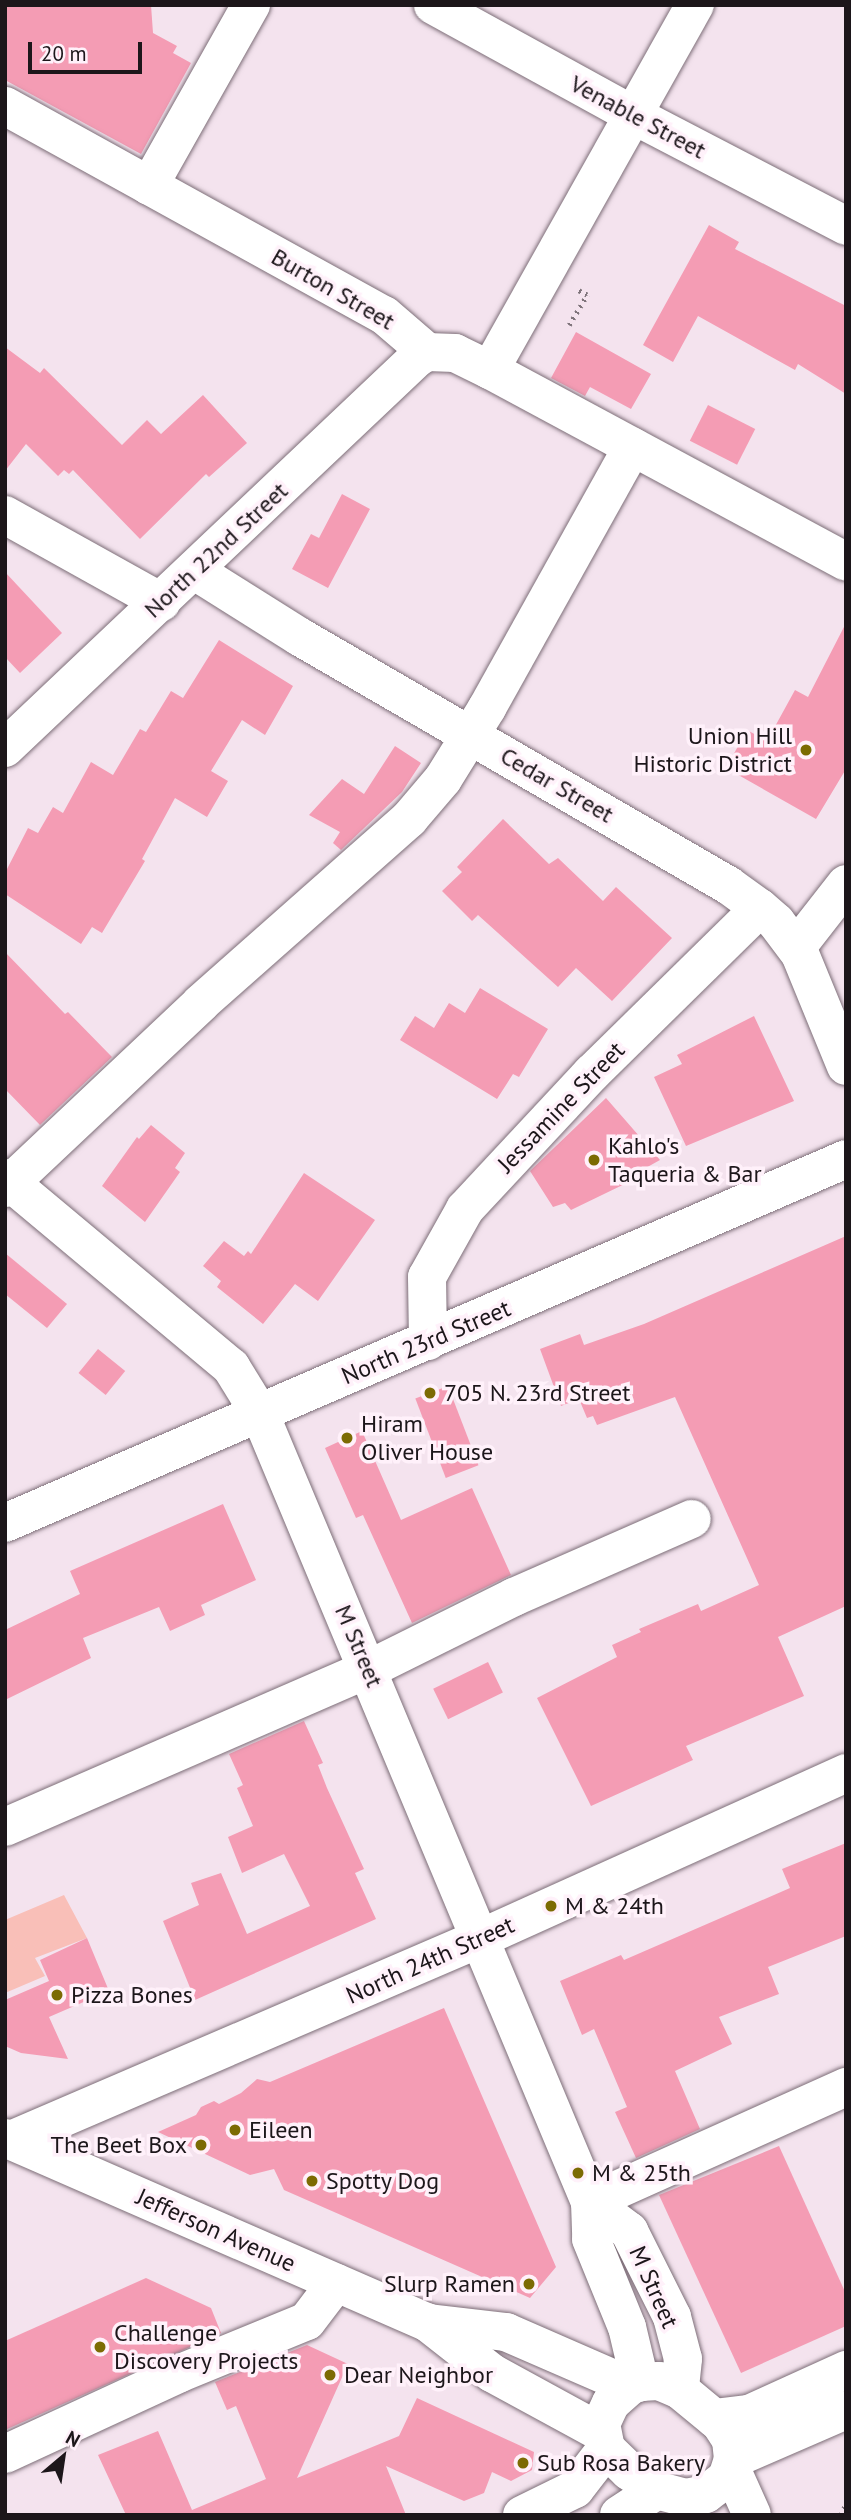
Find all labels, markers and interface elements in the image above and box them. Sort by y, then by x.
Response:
scale bar [32,28,145,72]
text: 20 m [41,40,87,67]
street label: Venable Street [565,69,711,165]
street label: Burton Street [266,242,400,336]
street label: North 22nd Street [138,476,294,624]
place label: Union Hill Historic District [633,722,792,778]
street label: Cedar Street [495,741,619,829]
marker: Union Hill Historic District [798,742,814,758]
street label: Jessamine Street [492,1036,630,1178]
place label: Kahlo's Taqueria & Bar [608,1132,762,1188]
marker: Kahlo's Taqueria & Bar [586,1152,602,1168]
street label: North 23rd Street [337,1293,515,1391]
place label: 705 N. 23rd Street [444,1379,632,1407]
marker: 705 N. 23rd Street [422,1385,438,1401]
place label: Hiram Oliver House [361,1410,493,1466]
marker: Hiram Oliver House [339,1430,355,1446]
street label: M Street [329,1600,389,1692]
place label: M & 24th [565,1892,664,1920]
marker: M & 24th [543,1898,559,1914]
street label: North 24th Street [342,1910,518,2010]
place label: Pizza Bones [71,1981,193,2009]
marker: Pizza Bones [49,1987,65,2003]
place label: Eileen [249,2116,313,2144]
marker: Eileen [227,2122,243,2138]
place label: The Beet Box [51,2131,187,2159]
marker: The Beet Box [193,2137,209,2153]
place label: M & 25th [592,2159,691,2187]
marker: M & 25th [570,2165,586,2181]
place label: Spotty Dog [326,2167,440,2195]
marker: Spotty Dog [304,2173,320,2189]
street label: Jefferson Avenue [132,2182,300,2278]
street label: M Street [623,2242,685,2332]
place label: Slurp Ramen [384,2270,515,2298]
marker: Slurp Ramen [521,2276,537,2292]
place label: Challenge Discovery Projects [114,2319,299,2375]
marker: Challenge Discovery Projects [92,2339,108,2355]
place label: Dear Neighbor [344,2361,493,2389]
marker: Dear Neighbor [322,2367,338,2383]
north arrow [28,2422,98,2492]
text: N [62,2425,84,2452]
place label: Sub Rosa Bakery [537,2449,705,2477]
marker: Sub Rosa Bakery [515,2455,531,2471]

